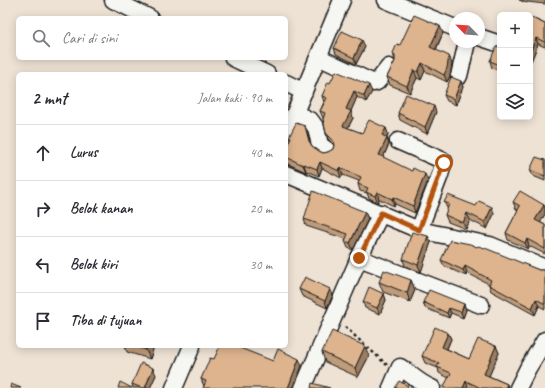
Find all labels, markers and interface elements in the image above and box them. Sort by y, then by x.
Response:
north arrow [449,12,485,48]
map controls [497,12,533,120]
button: + [497,12,533,48]
search box [16,16,288,60]
icon: search [30,27,52,49]
text: Cari di sini [62,29,117,48]
button: − [497,48,533,84]
button: layers [497,84,533,120]
text: 2 mnt [32,88,67,109]
text: Jalan kaki · 90 m [198,90,272,106]
icon: ahead [32,142,54,164]
text: Lurus [70,143,98,162]
text: 40 m [250,145,272,161]
route start [435,154,453,172]
icon: right [32,198,54,220]
text: Belok kanan [70,199,133,218]
text: 20 m [250,201,272,217]
route end [350,249,368,267]
icon: left [32,254,54,276]
text: Belok kiri [70,255,117,274]
text: 30 m [250,257,272,273]
icon: arrive [32,310,54,332]
text: Tiba di tujuan [70,311,141,330]

